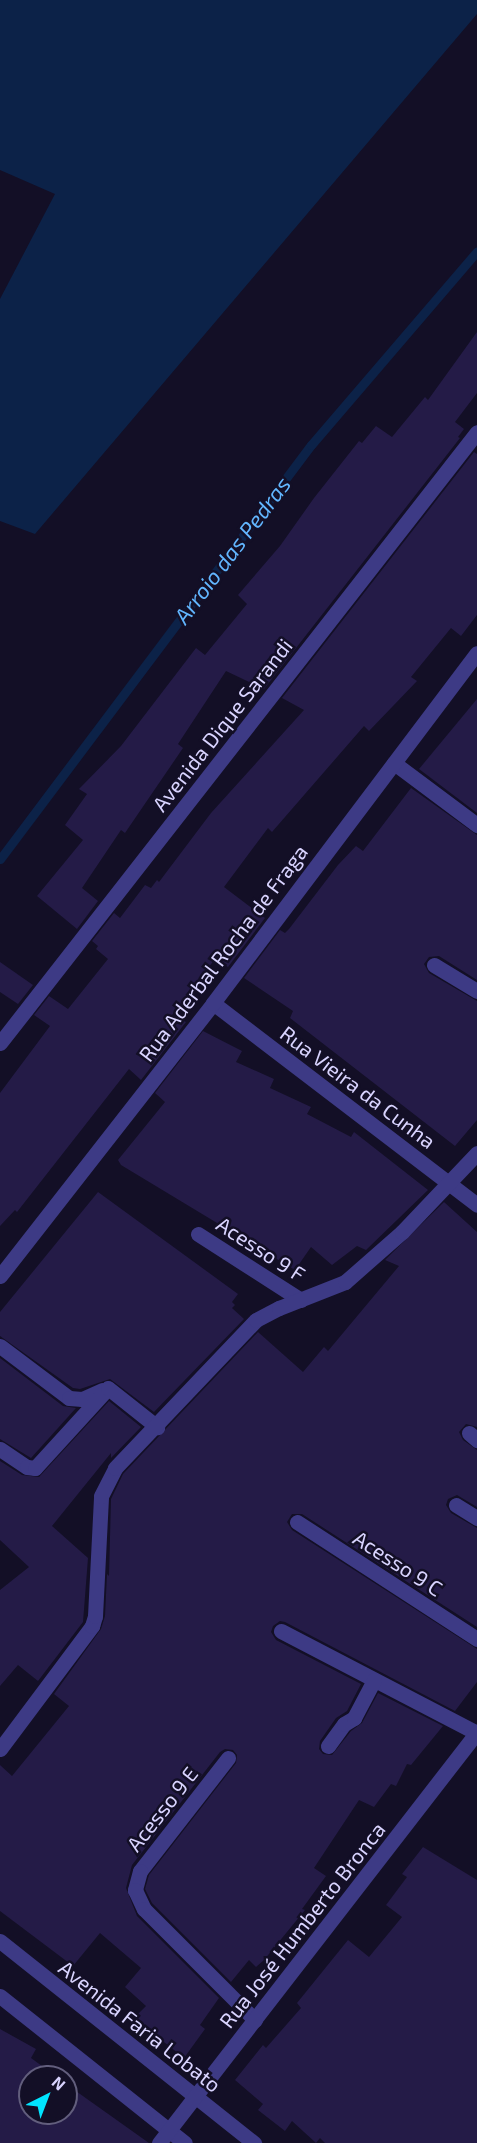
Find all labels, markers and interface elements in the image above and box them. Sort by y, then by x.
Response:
water label: Arroio das Pedras [168,471,296,629]
street label: Avenida Dique Sarandi [147,634,297,816]
street label: Rua Aderbal Rocha de Fraga [133,839,313,1067]
street label: Rua Vieira da Cunha [275,1020,441,1154]
street label: Acesso 9 F [212,1211,310,1287]
street label: Acesso 9 C [349,1525,447,1601]
street label: Acesso 9 E [121,1762,203,1856]
street label: Rua José Humberto Bronca [214,1817,390,2033]
street label: Avenida Faria Lobato [54,1955,226,2097]
north arrow [18,2065,78,2125]
text: N [48,2072,70,2094]

